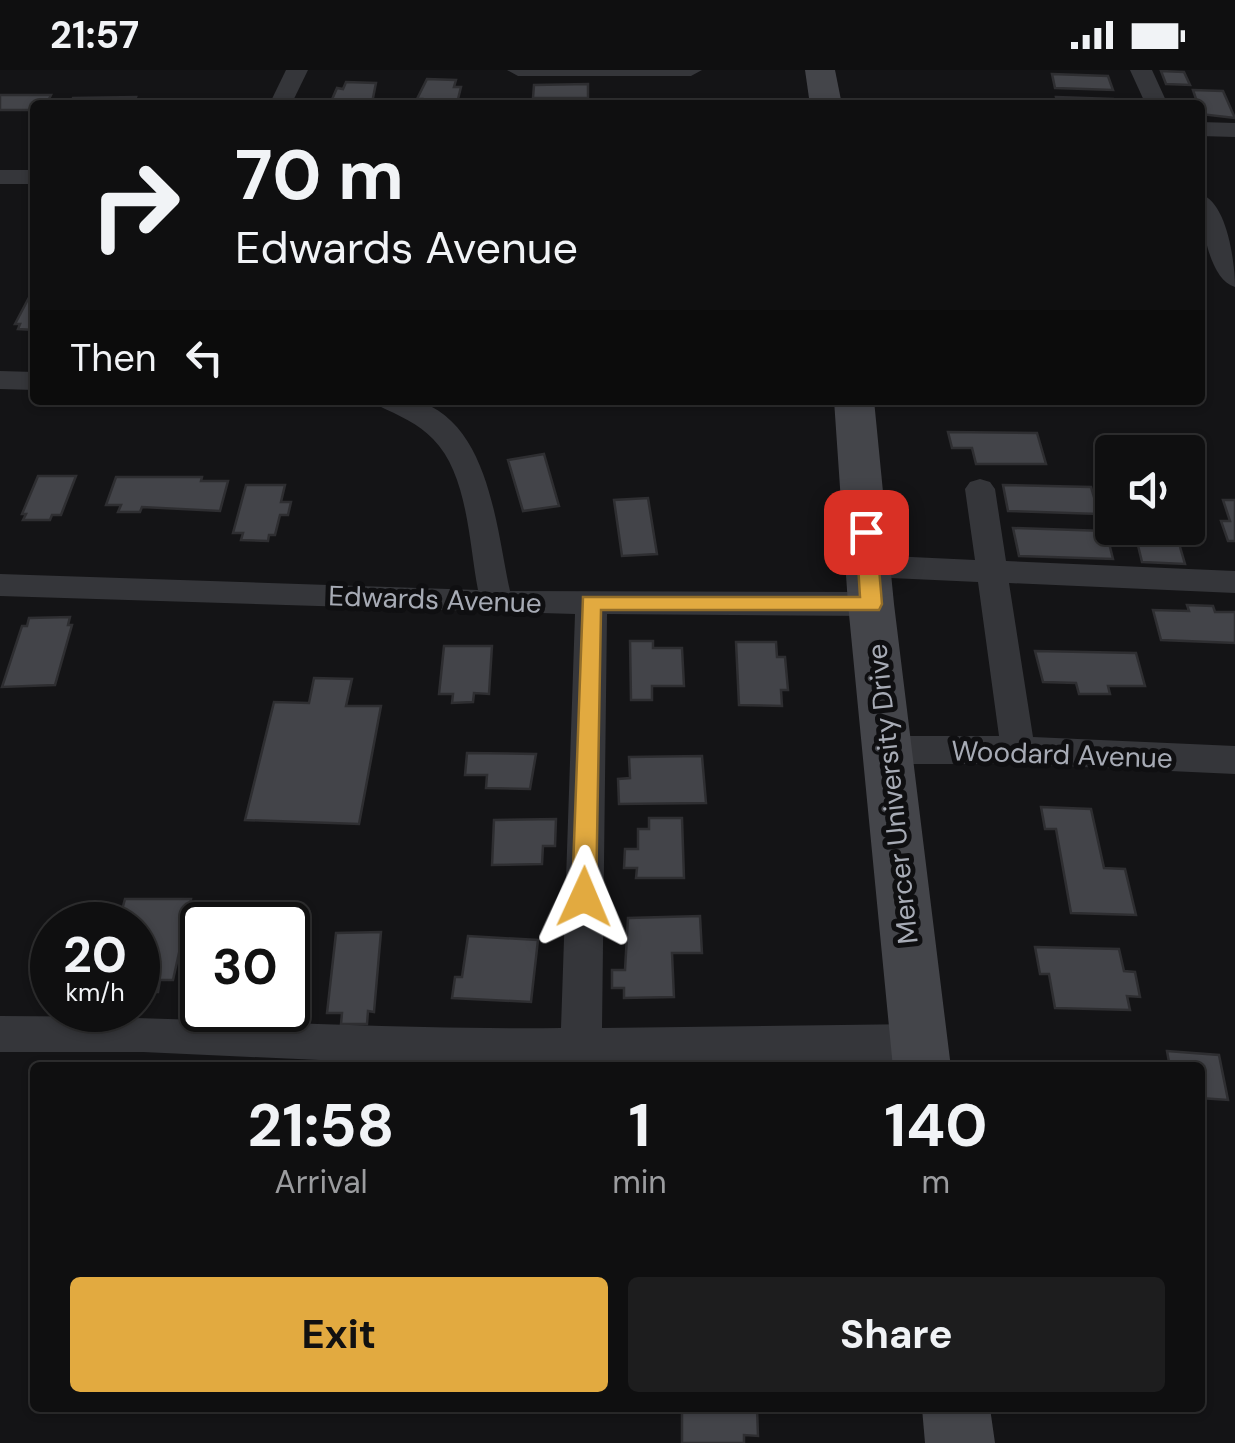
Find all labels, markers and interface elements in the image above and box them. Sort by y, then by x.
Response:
text: 21:57 [50,10,139,60]
text: 70 m [235,130,404,221]
icon: right [70,140,200,270]
text: Edwards Avenue [235,218,578,277]
icon: left [177,330,232,385]
text: Then [70,333,157,383]
map controls [1095,435,1205,545]
button: sound [1095,435,1205,545]
pin [824,490,909,575]
icon: arrive [839,505,894,560]
street label: Edwards Avenue [328,577,542,622]
street label: Mercer University Drive [858,642,927,946]
street label: Woodard Avenue [951,732,1173,777]
position arrow [532,845,636,949]
speed limit sign: 30 [180,902,310,1032]
text: 20 [63,922,127,988]
text: km/h [65,976,125,1009]
text: 21:58 [248,1086,395,1165]
text: 1 [629,1086,650,1165]
text: 140 [884,1086,987,1165]
text: Arrival [274,1161,368,1203]
text: min [612,1161,667,1203]
text: m [922,1161,950,1203]
button: Exit [70,1277,608,1392]
button: Share [628,1277,1165,1392]

